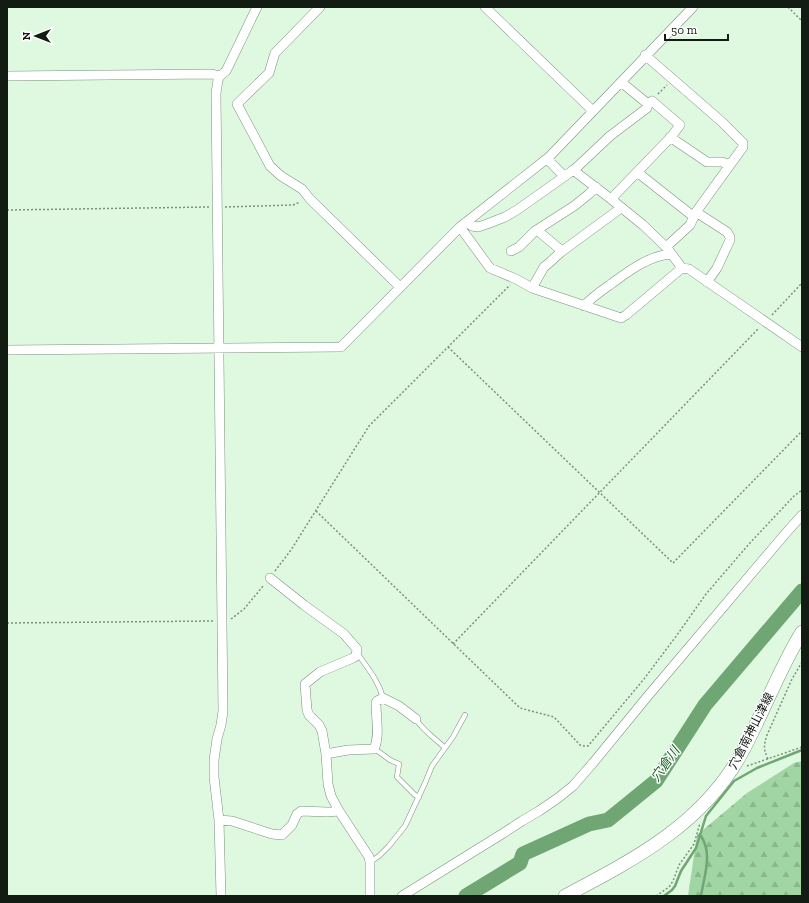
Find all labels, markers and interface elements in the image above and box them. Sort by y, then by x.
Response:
north arrow [16,16,56,56]
scale bar [665,16,728,42]
text: 50 m [671,23,698,37]
text: N [20,31,33,40]
street label: 穴倉南神山津線 [726,690,776,772]
water label: 穴倉川 [648,742,683,784]

